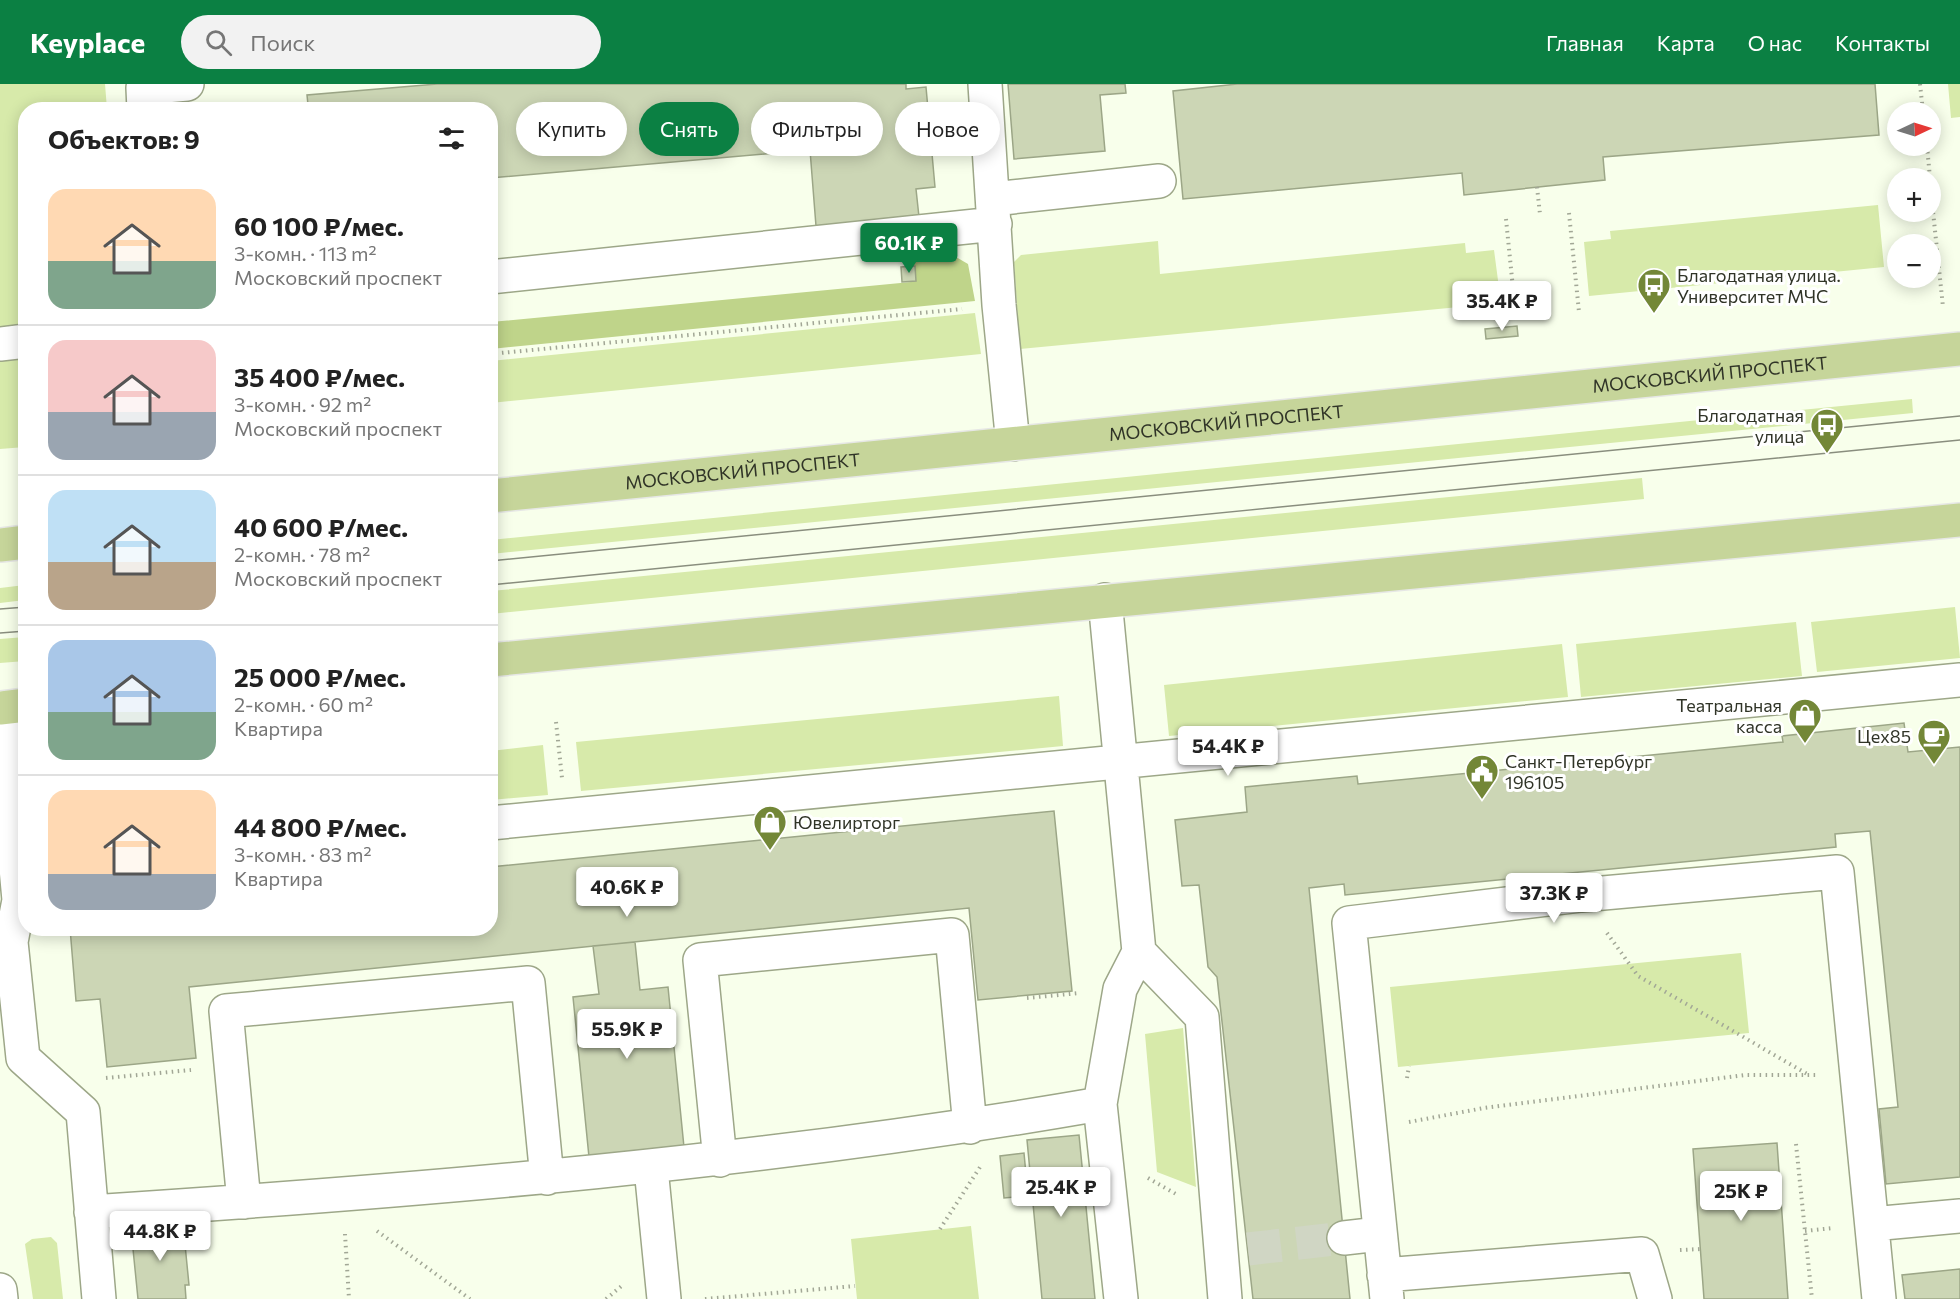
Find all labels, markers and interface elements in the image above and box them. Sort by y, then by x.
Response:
search box [181,15,601,69]
text: Keyplace [30,25,145,59]
icon: search [202,26,235,59]
text: Поиск [250,29,315,56]
text: Главная [1546,30,1624,55]
text: Карта [1657,30,1715,55]
text: О нас [1748,30,1802,55]
text: Контакты [1835,30,1930,55]
chip: Купить [516,102,627,156]
chip: Снять [639,102,739,156]
chip: Фильтры [751,102,883,156]
chip: Новое [895,102,1000,156]
north arrow [1887,102,1941,156]
map controls [1887,102,1941,288]
icon: filters [435,122,468,155]
text: Объектов: 9 [48,123,200,154]
button: + [1887,168,1941,222]
text: 60 100 ₽/мес. [234,210,404,241]
icon: home [96,213,168,285]
pin: 60.1K ₽ [854,223,964,274]
text: 60.1K ₽ [874,230,944,254]
button: − [1887,234,1941,288]
text: 3-комн. · 113 m² [234,241,377,265]
place label: Благодатная улица. Университет МЧС [1677,264,1841,307]
text: Московский проспект [234,265,442,289]
bus stop icon: Благодатная улица. Университет МЧС [1636,267,1672,314]
pin: 35.4K ₽ [1447,281,1557,332]
text: 35.4K ₽ [1466,288,1538,312]
street label: МОСКОВСКИЙ ПРОСПЕКТ [1591,351,1829,397]
text: 35 400 ₽/мес. [234,361,405,392]
icon: home [96,364,168,436]
text: 3-комн. · 92 m² [234,392,371,416]
street label: МОСКОВСКИЙ ПРОСПЕКТ [1108,400,1345,445]
place label: Благодатная улица [1697,404,1804,447]
bus stop icon: Благодатная улица [1809,407,1845,454]
text: Московский проспект [234,416,442,440]
street label: МОСКОВСКИЙ ПРОСПЕКТ [624,448,861,493]
text: 40 600 ₽/мес. [234,511,408,542]
icon: home [96,514,168,586]
text: 2-комн. · 78 m² [234,542,370,566]
text: Московский проспект [234,566,442,590]
text: 25 000 ₽/мес. [234,661,406,692]
icon: home [96,664,168,736]
text: 2-комн. · 60 m² [234,692,373,716]
place label: Театральная касса [1676,694,1782,737]
shop icon: Театральная касса [1787,697,1823,744]
text: Квартира [234,716,323,740]
cafe icon: Цех85 [1916,718,1952,765]
place label: Цех85 [1857,725,1911,747]
pin: 54.4K ₽ [1173,726,1283,777]
text: 54.4K ₽ [1192,733,1264,757]
place label: Санкт-Петербург 196105 [1505,750,1652,793]
public building icon: Санкт-Петербург 196105 [1464,753,1500,800]
shop icon: Ювелирторг [752,804,788,851]
text: 44 800 ₽/мес. [234,811,407,842]
place label: Ювелирторг [793,811,900,833]
icon: home [96,814,168,886]
text: 3-комн. · 83 m² [234,842,372,866]
text: Квартира [234,866,323,890]
pin: 40.6K ₽ [572,867,682,918]
pin: 37.3K ₽ [1499,873,1609,924]
text: 40.6K ₽ [590,874,664,898]
text: 37.3K ₽ [1520,880,1588,904]
pin: 55.9K ₽ [572,1009,682,1060]
text: 55.9K ₽ [591,1016,663,1040]
pin: 25.4K ₽ [1006,1167,1116,1218]
pin: 25K ₽ [1699,1171,1783,1222]
text: 25.4K ₽ [1025,1174,1097,1198]
text: 25K ₽ [1714,1178,1768,1202]
pin: 44.8K ₽ [105,1211,215,1262]
text: 44.8K ₽ [124,1218,196,1242]

